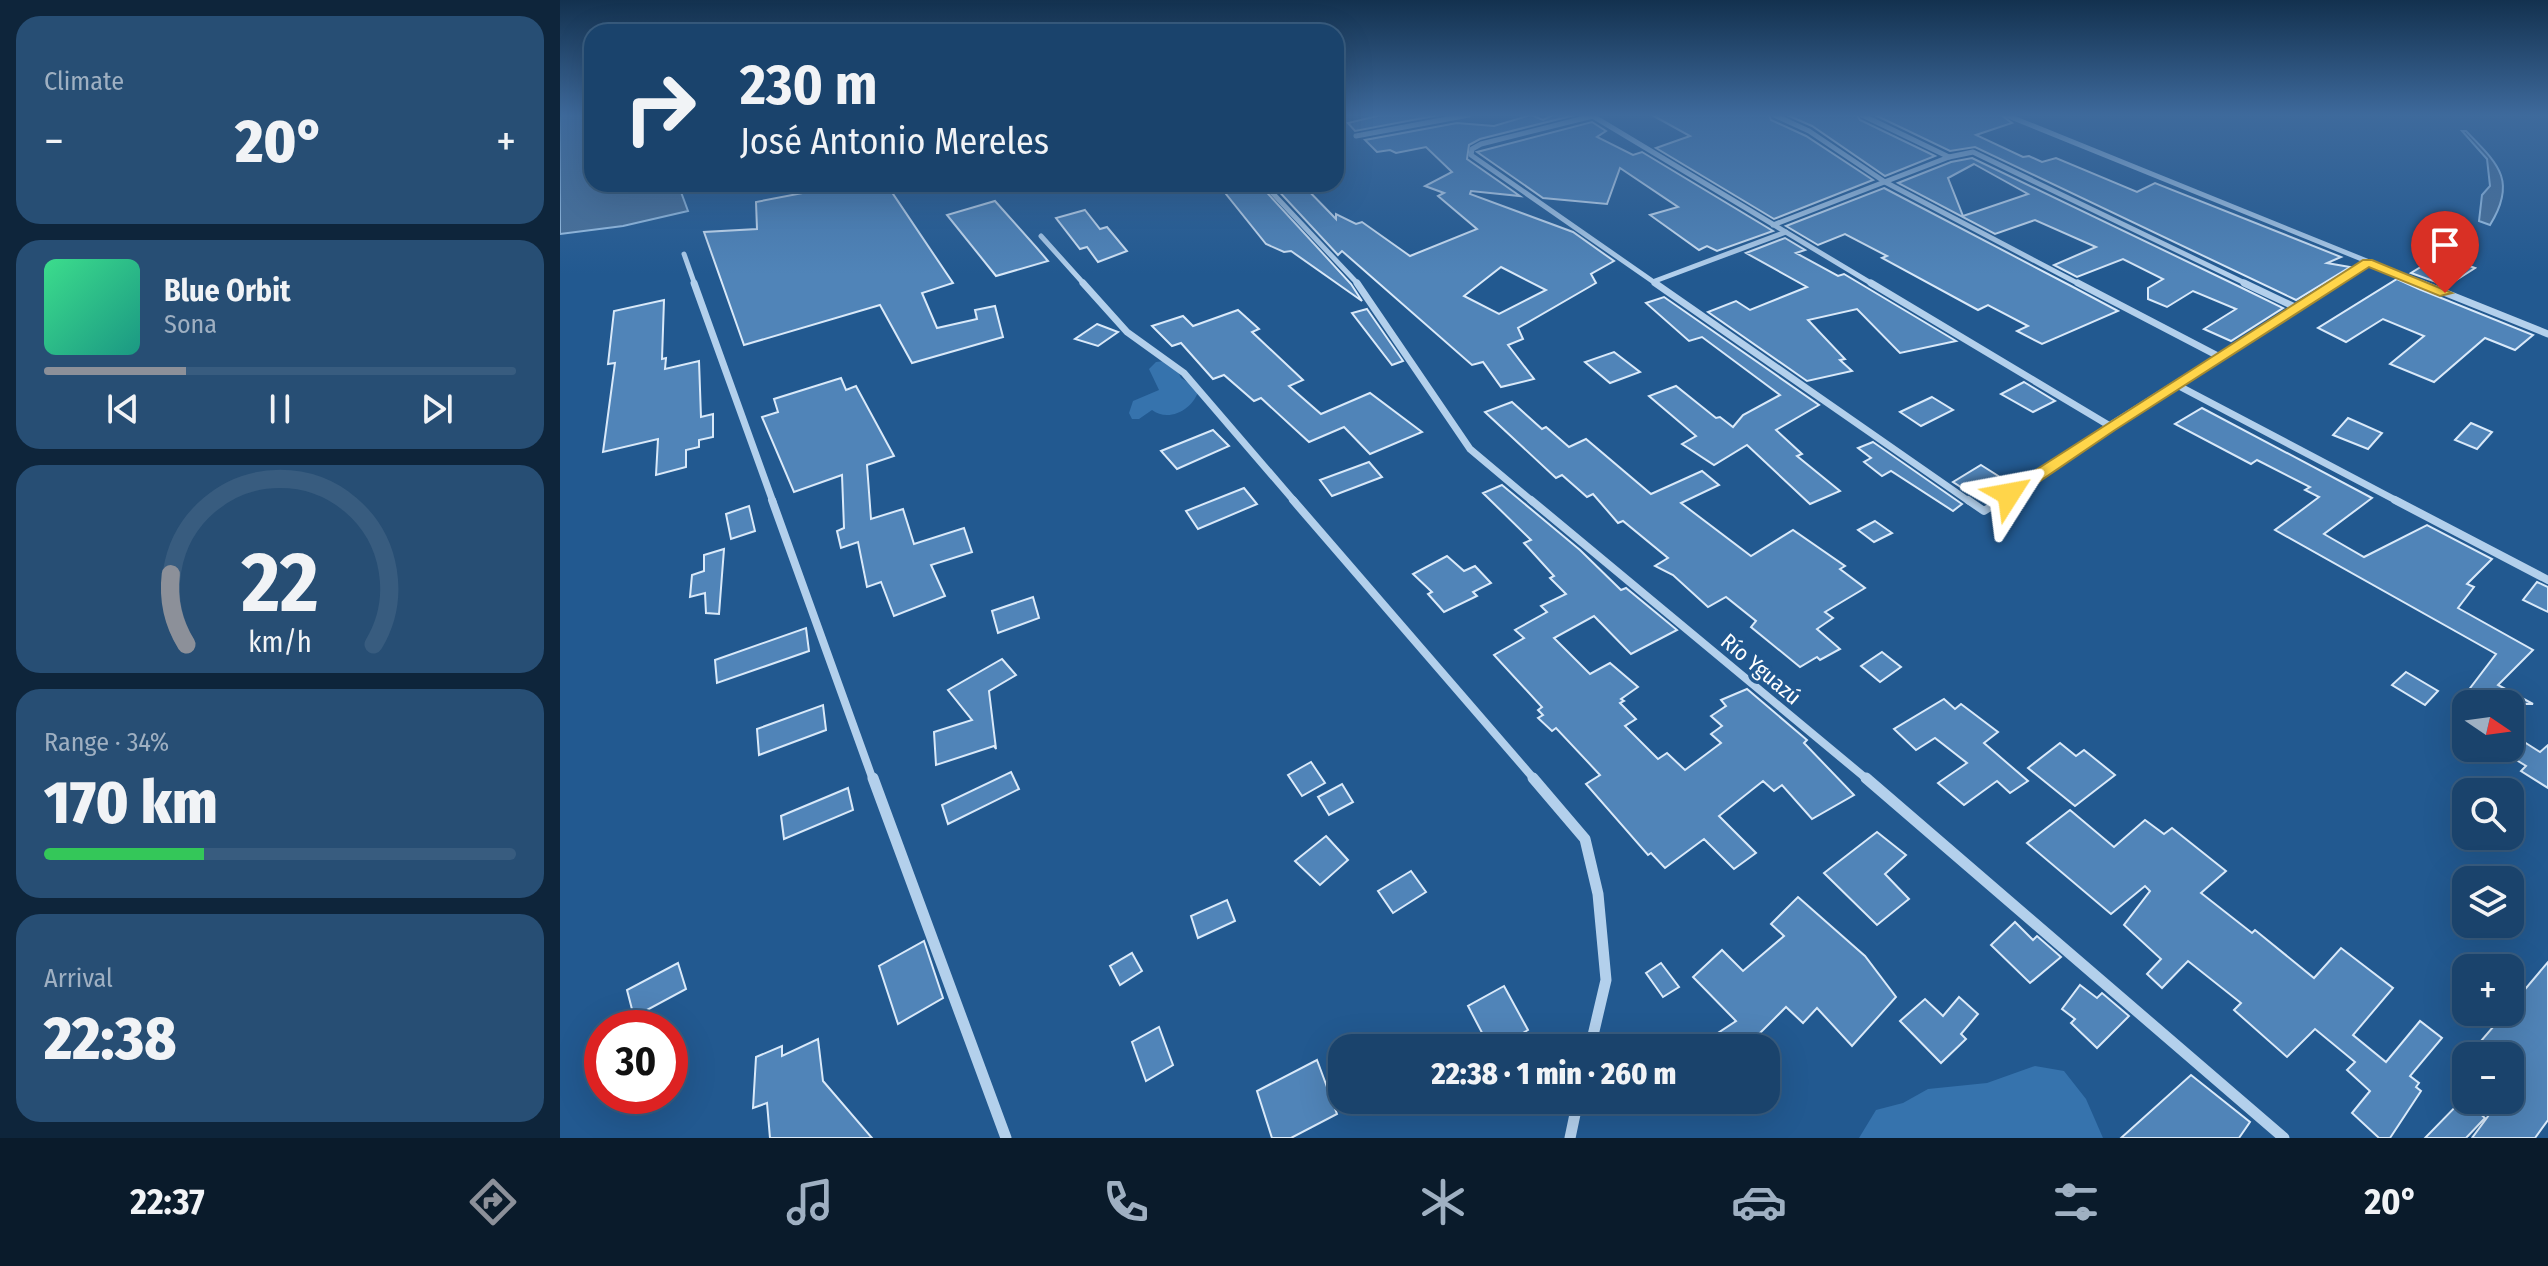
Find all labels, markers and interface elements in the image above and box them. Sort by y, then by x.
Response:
text: 230 m [740,52,877,119]
icon: right [608,56,712,160]
text: Climate [44,66,124,97]
text: 20° [235,106,325,178]
text: − [44,115,64,168]
text: + [496,115,516,168]
text: José Antonio Mereles [740,120,1049,164]
pin [2411,211,2479,293]
icon: arrive [2423,223,2467,267]
text: Blue Orbit [164,273,290,309]
text: Sona [164,309,217,340]
icon: previous [101,387,145,431]
icon: pause [258,387,302,431]
icon: next [415,387,459,431]
position arrow [1967,452,2051,536]
text: 22 [240,533,319,633]
text: km/h [248,625,312,660]
street label: Río Yguazú [1715,628,1807,710]
north arrow [2452,690,2524,762]
map controls [2452,690,2524,1114]
text: Range · 34% [44,727,169,758]
text: 170 km [44,767,218,839]
button: search [2452,778,2524,850]
button: layers [2452,866,2524,938]
button: + [2452,954,2524,1026]
text: Arrival [44,963,113,994]
text: 22:38 [44,1003,176,1075]
speed limit sign: 30 [584,1010,688,1114]
button: − [2452,1042,2524,1114]
text: 22:38 · 1 min · 260 m [1432,1056,1676,1092]
icon: directions [465,1174,521,1230]
icon: music [782,1174,838,1230]
icon: phone [1098,1174,1154,1230]
icon: climate [1415,1174,1471,1230]
icon: car [1731,1174,1787,1230]
icon: filters [2048,1174,2104,1230]
text: 22:37 [130,1180,205,1224]
text: 20° [2364,1180,2418,1224]

